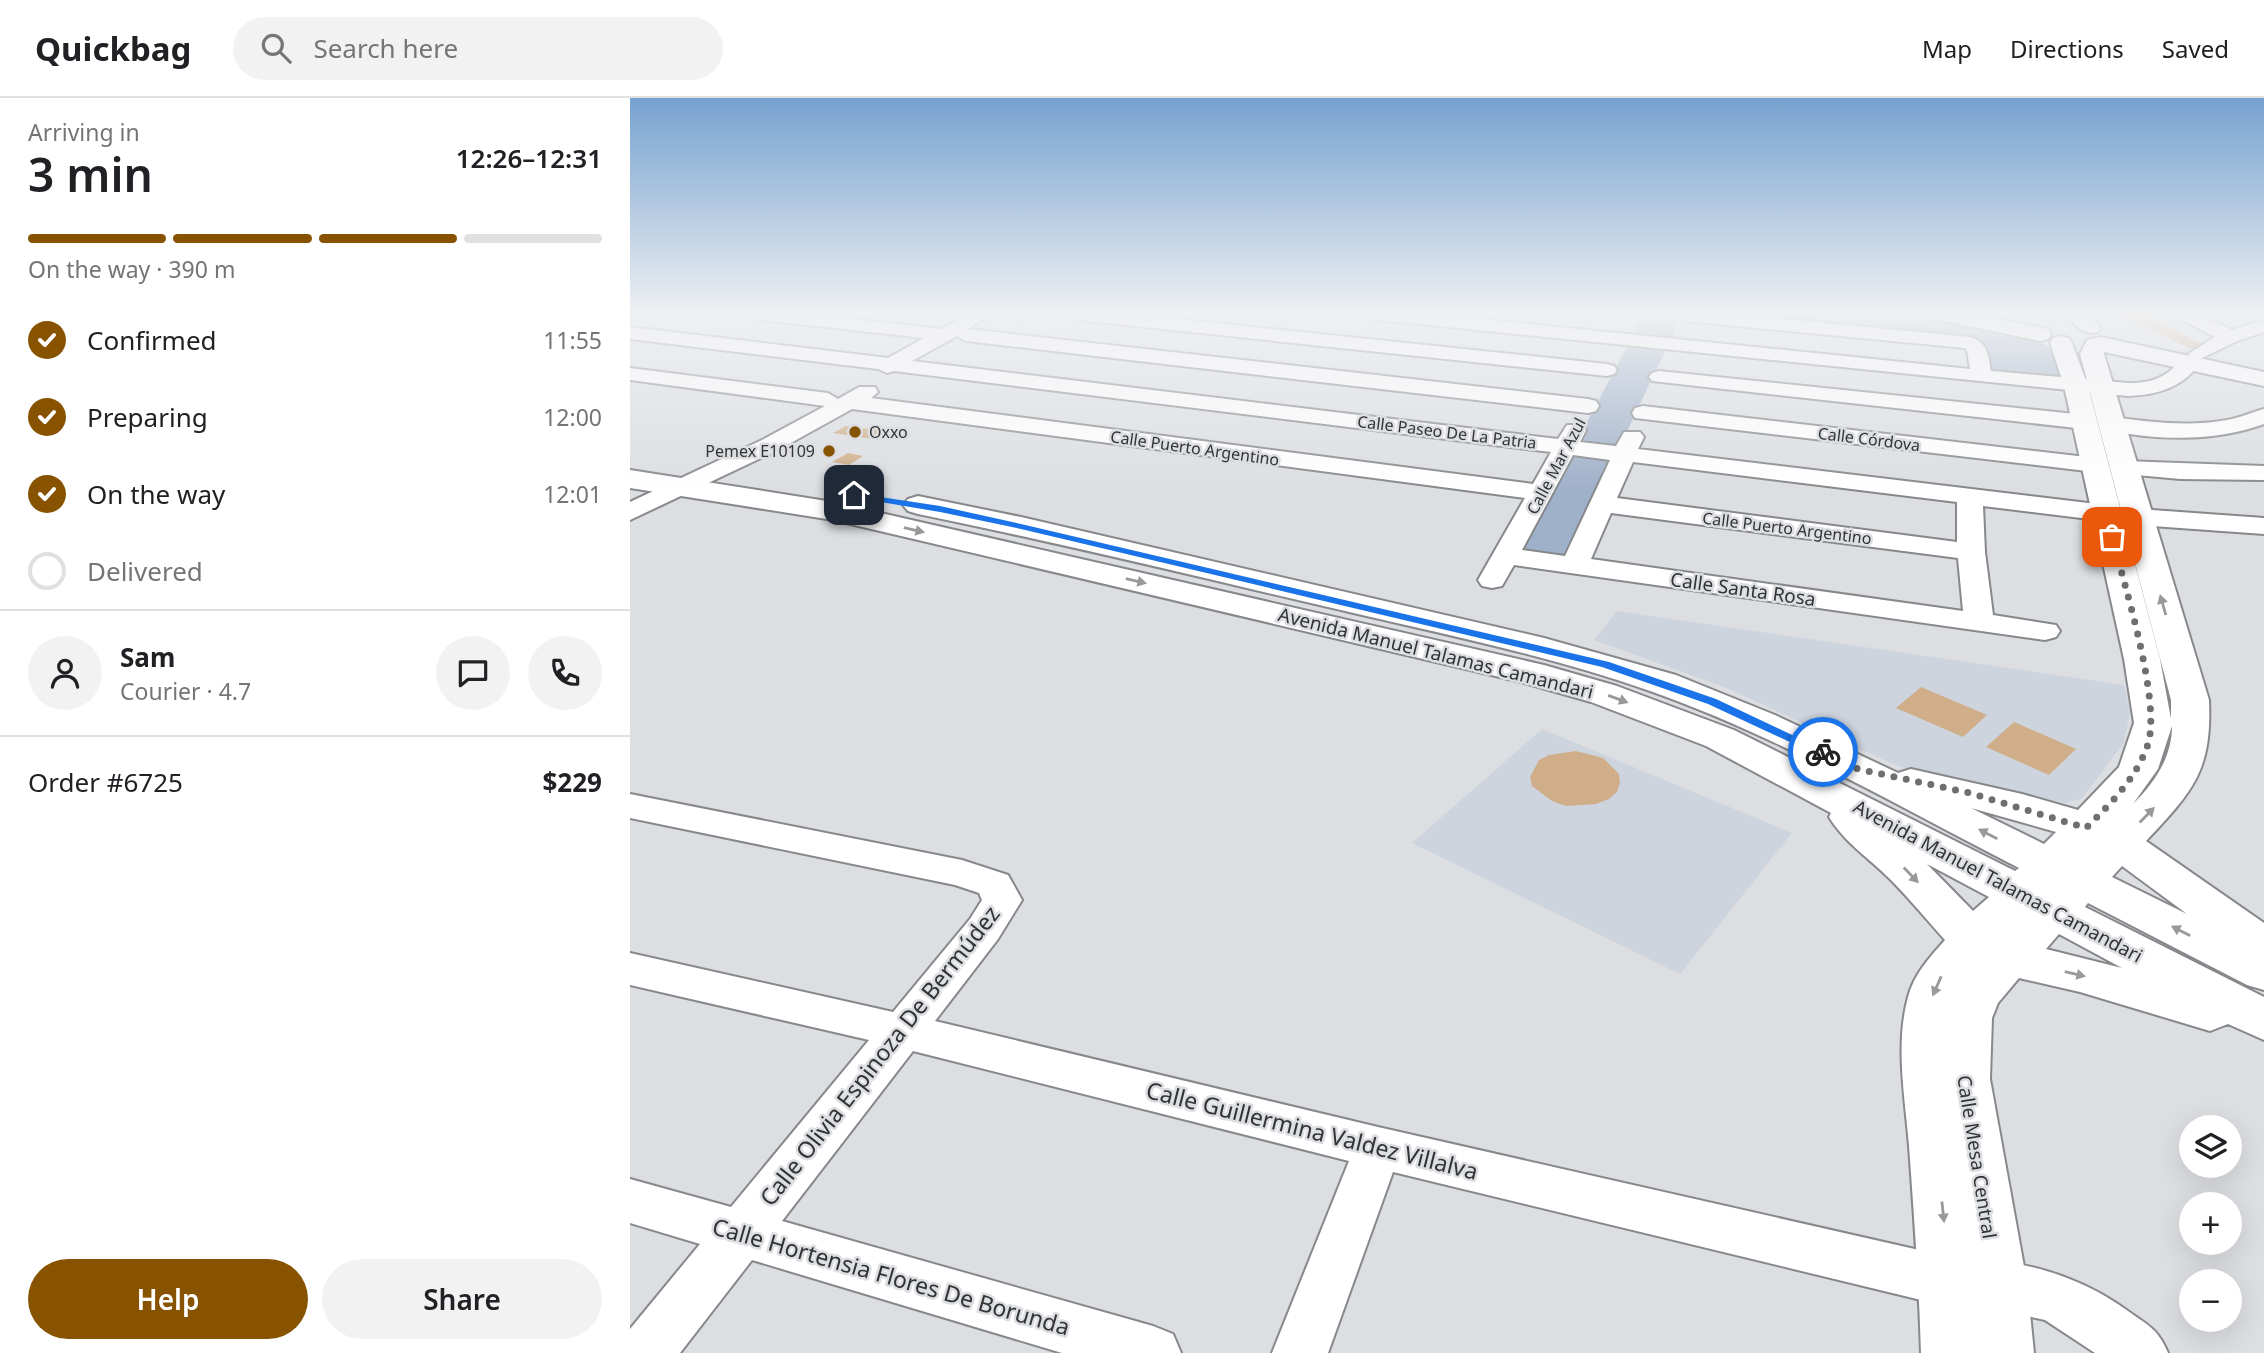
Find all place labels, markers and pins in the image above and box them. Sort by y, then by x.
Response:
place label: Oxxo [869,421,908,443]
marker: Oxxo [847,424,863,440]
place label: Pemex E10109 [705,440,815,462]
marker: Pemex E10109 [821,443,837,459]
pin [824,465,884,525]
pin [2082,507,2142,567]

